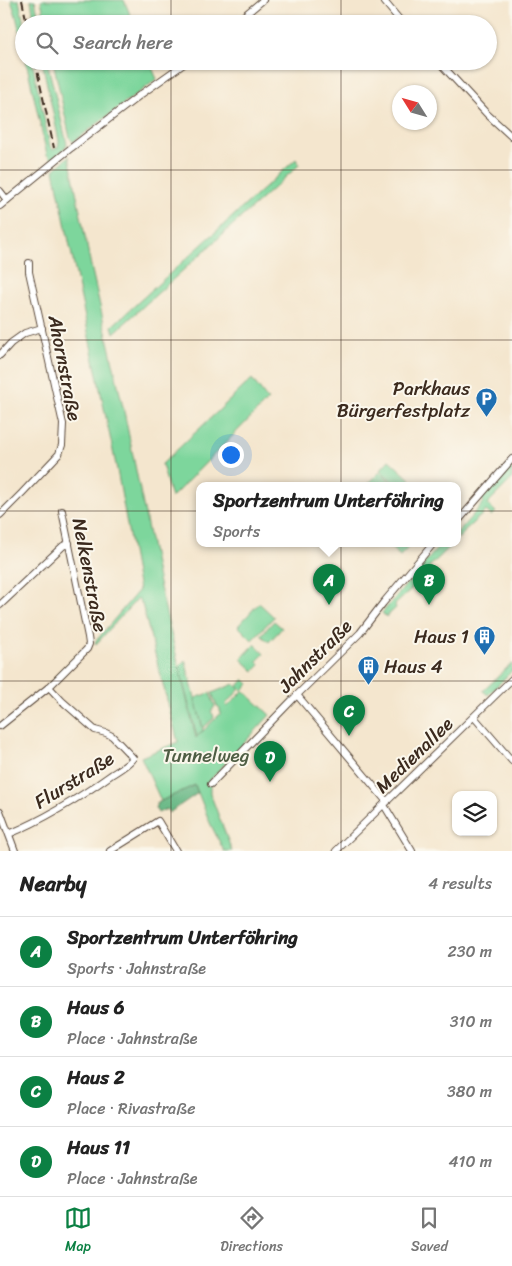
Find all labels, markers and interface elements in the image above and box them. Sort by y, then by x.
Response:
search box [15,15,497,70]
text: Search here [73,26,173,59]
icon: search [33,29,61,57]
north arrow [392,85,437,130]
street label: Ahornstraße [38,311,91,424]
place label: Parkhaus Bürgerfestplatz [337,372,471,427]
parking icon: Parkhaus Bürgerfestplatz [474,387,498,418]
your location [218,442,244,468]
popup [196,482,461,547]
text: Sportzentrum Unterföhring [213,484,444,517]
street label: Nelkenstraße [63,515,117,635]
text: Sports [213,517,260,546]
pin: A [313,564,345,605]
pin: B [413,564,445,605]
street label: Jahnstraße [269,611,360,702]
place label: Haus 1 [414,620,469,653]
building icon: Haus 1 [473,624,497,655]
place label: Haus 4 [384,650,443,683]
building icon: Haus 4 [356,654,380,685]
pin: C [333,695,365,736]
street label: Medienallee [367,709,461,801]
park label: Tunnelweg [163,739,250,772]
pin: D [254,741,286,782]
street label: Flurstraße [27,742,121,818]
map controls [452,791,497,836]
button: layers [452,791,497,836]
text: Nearby [20,865,86,903]
text: 4 results [428,869,492,898]
text: Sportzentrum Unterföhring [67,921,298,954]
text: A [31,937,41,966]
text: 230 m [447,937,492,966]
text: Sports · Jahnstraße [67,954,206,983]
text: Haus 6 [67,991,125,1024]
text: B [31,1007,41,1036]
text: 310 m [450,1007,492,1036]
text: Place · Jahnstraße [67,1024,198,1053]
text: Haus 2 [67,1061,125,1094]
text: C [31,1077,41,1106]
text: 380 m [447,1077,492,1106]
text: Place · Rivastraße [67,1094,195,1123]
text: Haus 11 [67,1131,130,1164]
text: D [31,1147,41,1176]
text: 410 m [449,1147,492,1176]
text: Place · Jahnstraße [67,1164,198,1193]
tab: Map [64,1204,92,1259]
tab: Directions [220,1204,283,1259]
tab: Saved [411,1204,448,1259]

